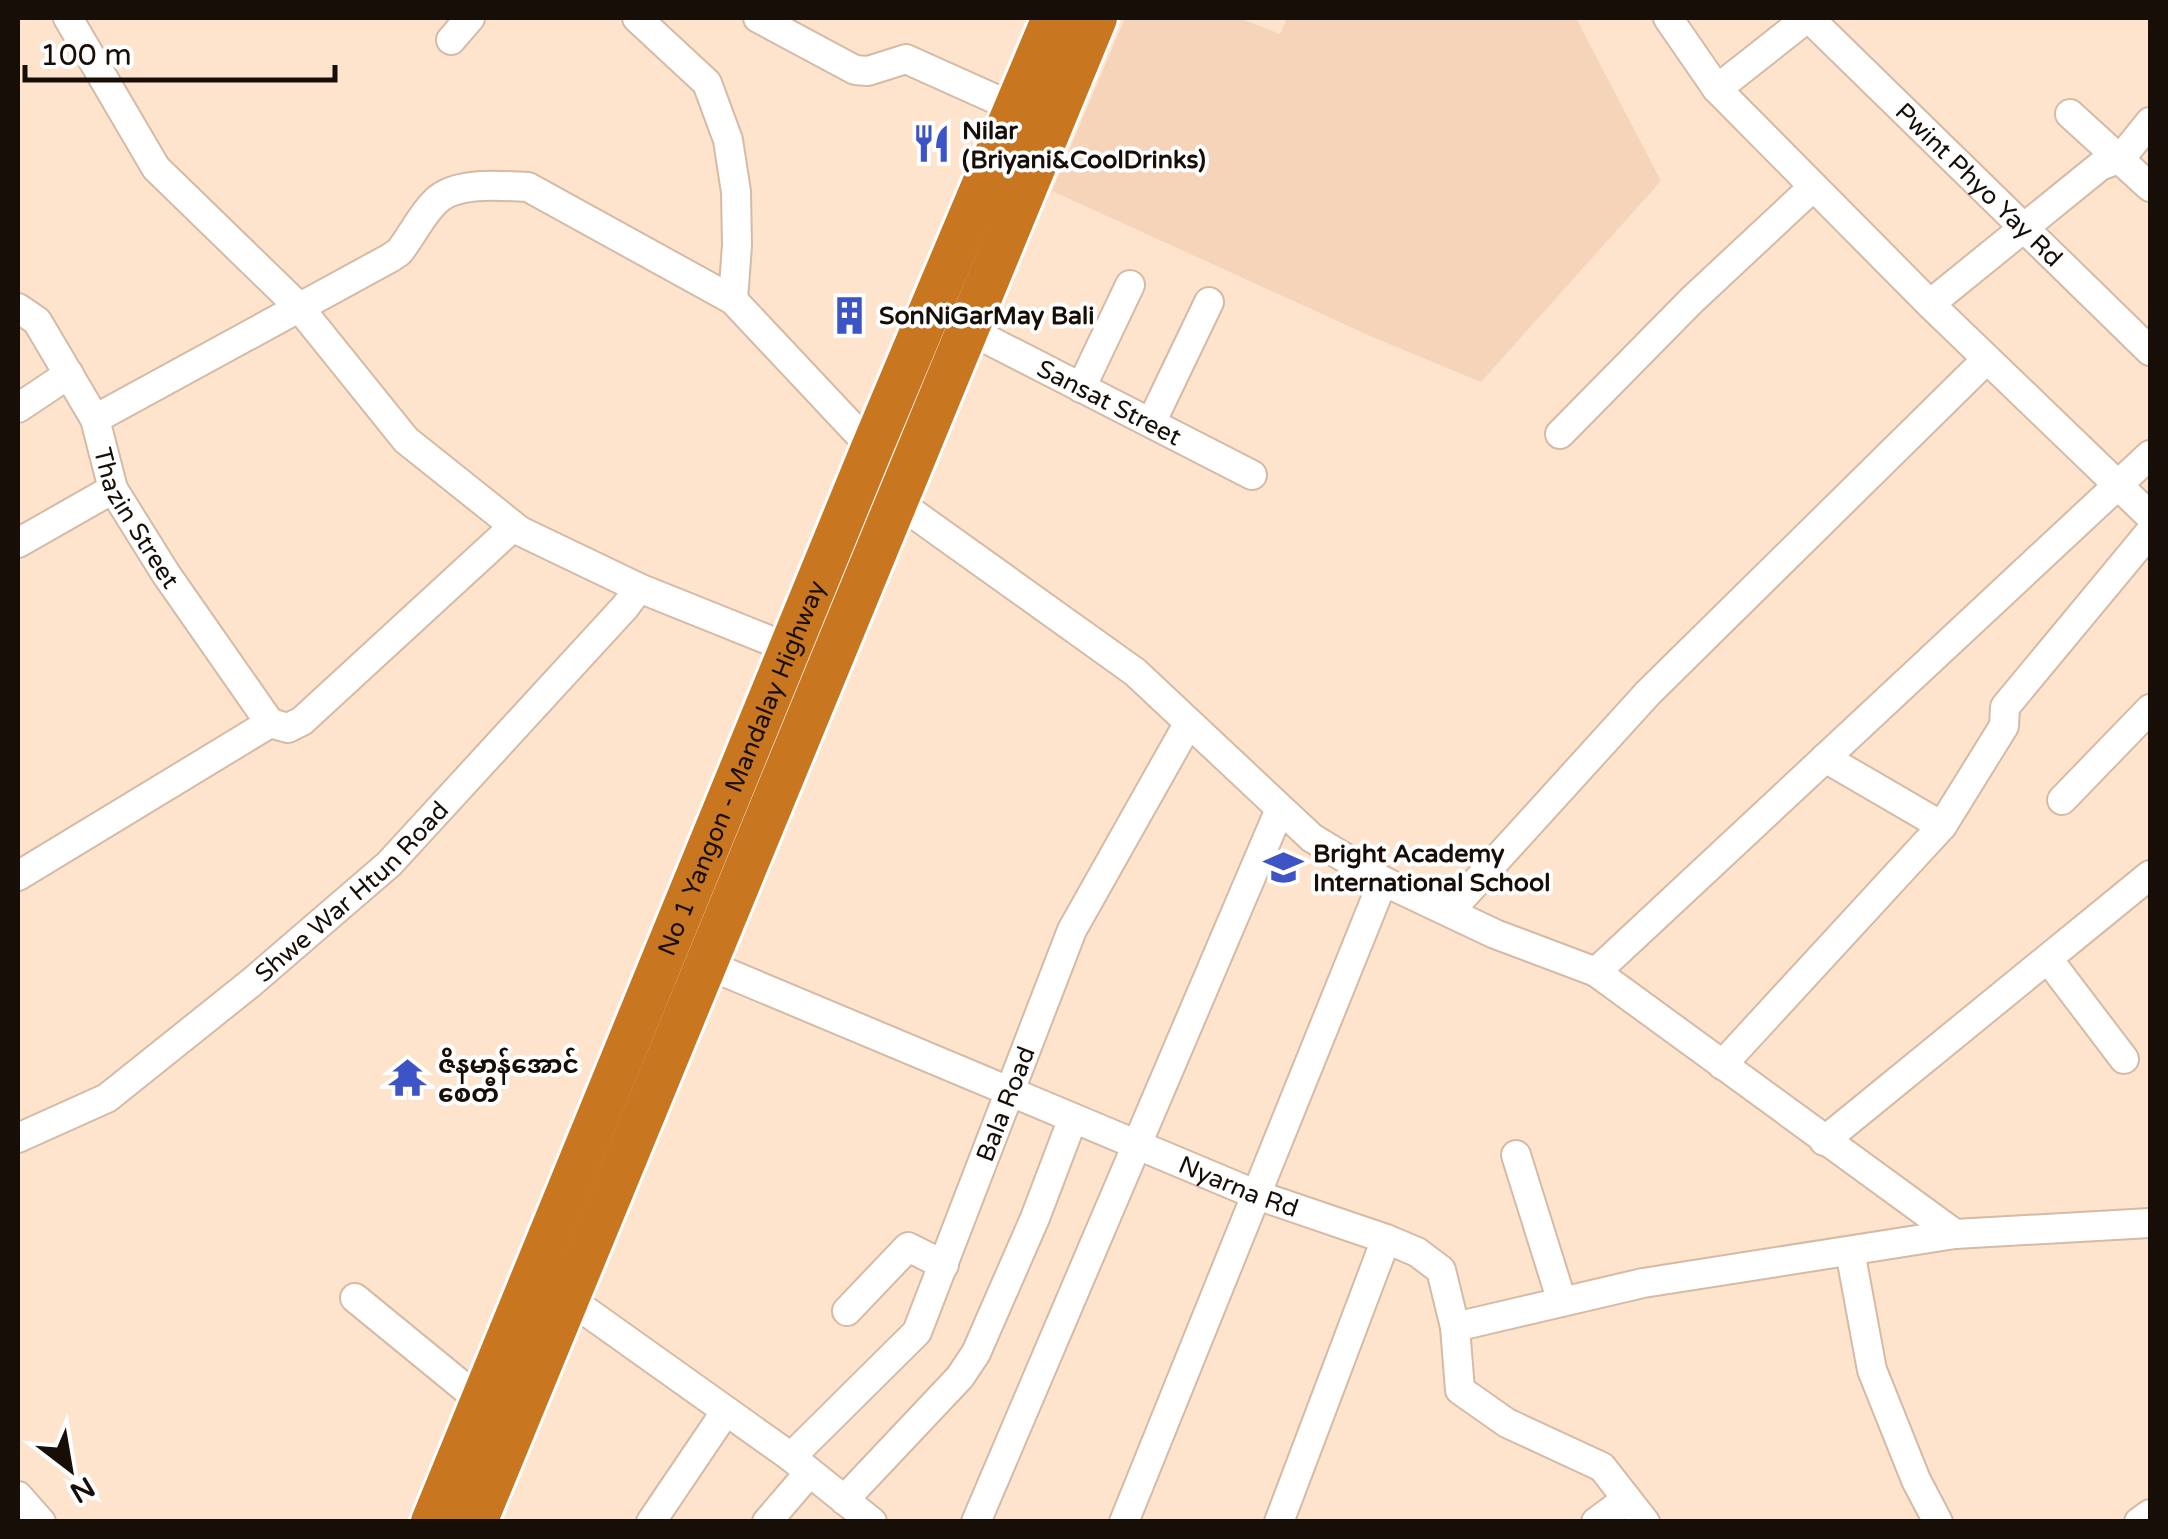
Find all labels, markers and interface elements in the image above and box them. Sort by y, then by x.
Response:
scale bar [25,20,335,82]
text: 100 m [40,37,132,74]
street label: Pwint Phyo Yay Rd [1889,97,2068,273]
place label: Nilar (Briyani&CoolDrinks) [962,116,1206,175]
restaurant icon: Nilar (Briyani&CoolDrinks) [911,123,953,165]
building icon: SonNiGarMay Bali [828,294,870,336]
place label: SonNiGarMay Bali [879,301,1095,331]
street label: Sansat Street [1032,353,1187,452]
street label: Thazin Street [87,445,186,595]
street label: No 1 Yangon - Mandalay Highway [652,576,832,960]
street label: Shwe War Htun Road [249,795,455,989]
place label: Bright Academy International School [1313,839,1550,898]
school or university icon: Bright Academy International School [1262,846,1304,888]
street label: Bala Road [970,1042,1042,1166]
place label: ဇိနမာန်အောင် စေတီ [438,1047,579,1109]
temple icon: ဇိနမာန်အောင် စေတီ [387,1057,429,1099]
street label: Nyarna Rd [1174,1150,1302,1224]
north arrow [20,1419,120,1519]
text: N [64,1469,101,1510]

